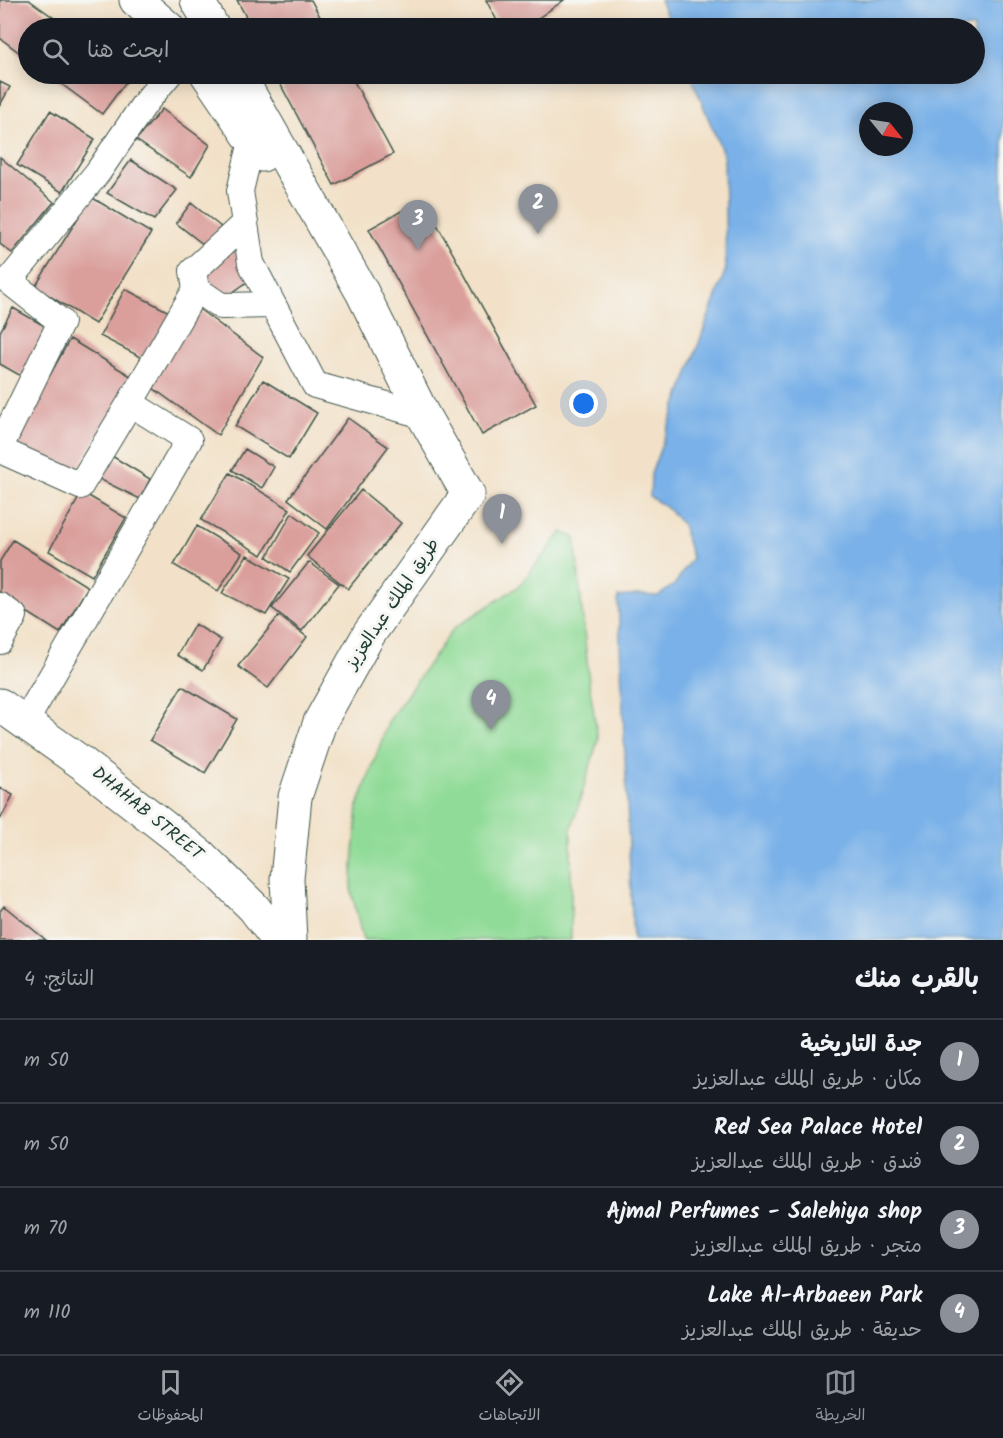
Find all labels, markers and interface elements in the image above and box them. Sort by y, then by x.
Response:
search box [18,18,985,84]
text: ابحث هنا [87,34,169,69]
icon: search [39,35,72,68]
north arrow [859,102,913,156]
pin: 2 [518,184,558,234]
pin: 3 [398,200,438,250]
your location [569,389,598,418]
pin: 1 [482,494,522,544]
street label: طريق الملك عبدالعزيز [337,532,448,677]
pin: 4 [472,680,510,730]
street label: DHAHAB STREET [85,760,210,869]
text: بالقرب منك [855,959,979,1001]
text: النتائج: 4 [24,964,94,996]
text: جدة التاريخية [800,1028,922,1063]
text: 50 m [24,1045,69,1077]
text: 1 [956,1045,963,1077]
text: مكان · طريق الملك عبدالعزيز [694,1064,922,1096]
text: Red Sea Palace Hotel [714,1111,922,1146]
text: 50 m [24,1129,69,1161]
text: 2 [954,1129,965,1161]
text: فندق · طريق الملك عبدالعزيز [692,1147,922,1179]
text: Ajmal Perfumes - Salehiya shop [606,1195,922,1230]
text: 70 m [24,1213,67,1245]
text: 3 [954,1213,965,1245]
text: متجر · طريق الملك عبدالعزيز [692,1231,922,1263]
text: Lake Al-Arbaeen Park [708,1279,922,1314]
text: 110 m [24,1297,71,1329]
text: 4 [954,1297,965,1329]
text: حديقة · طريق الملك عبدالعزيز [682,1315,922,1347]
tab: المحفوظات [138,1366,203,1429]
tab: الاتجاهات [479,1366,540,1429]
tab: الخريطة [816,1366,865,1429]

